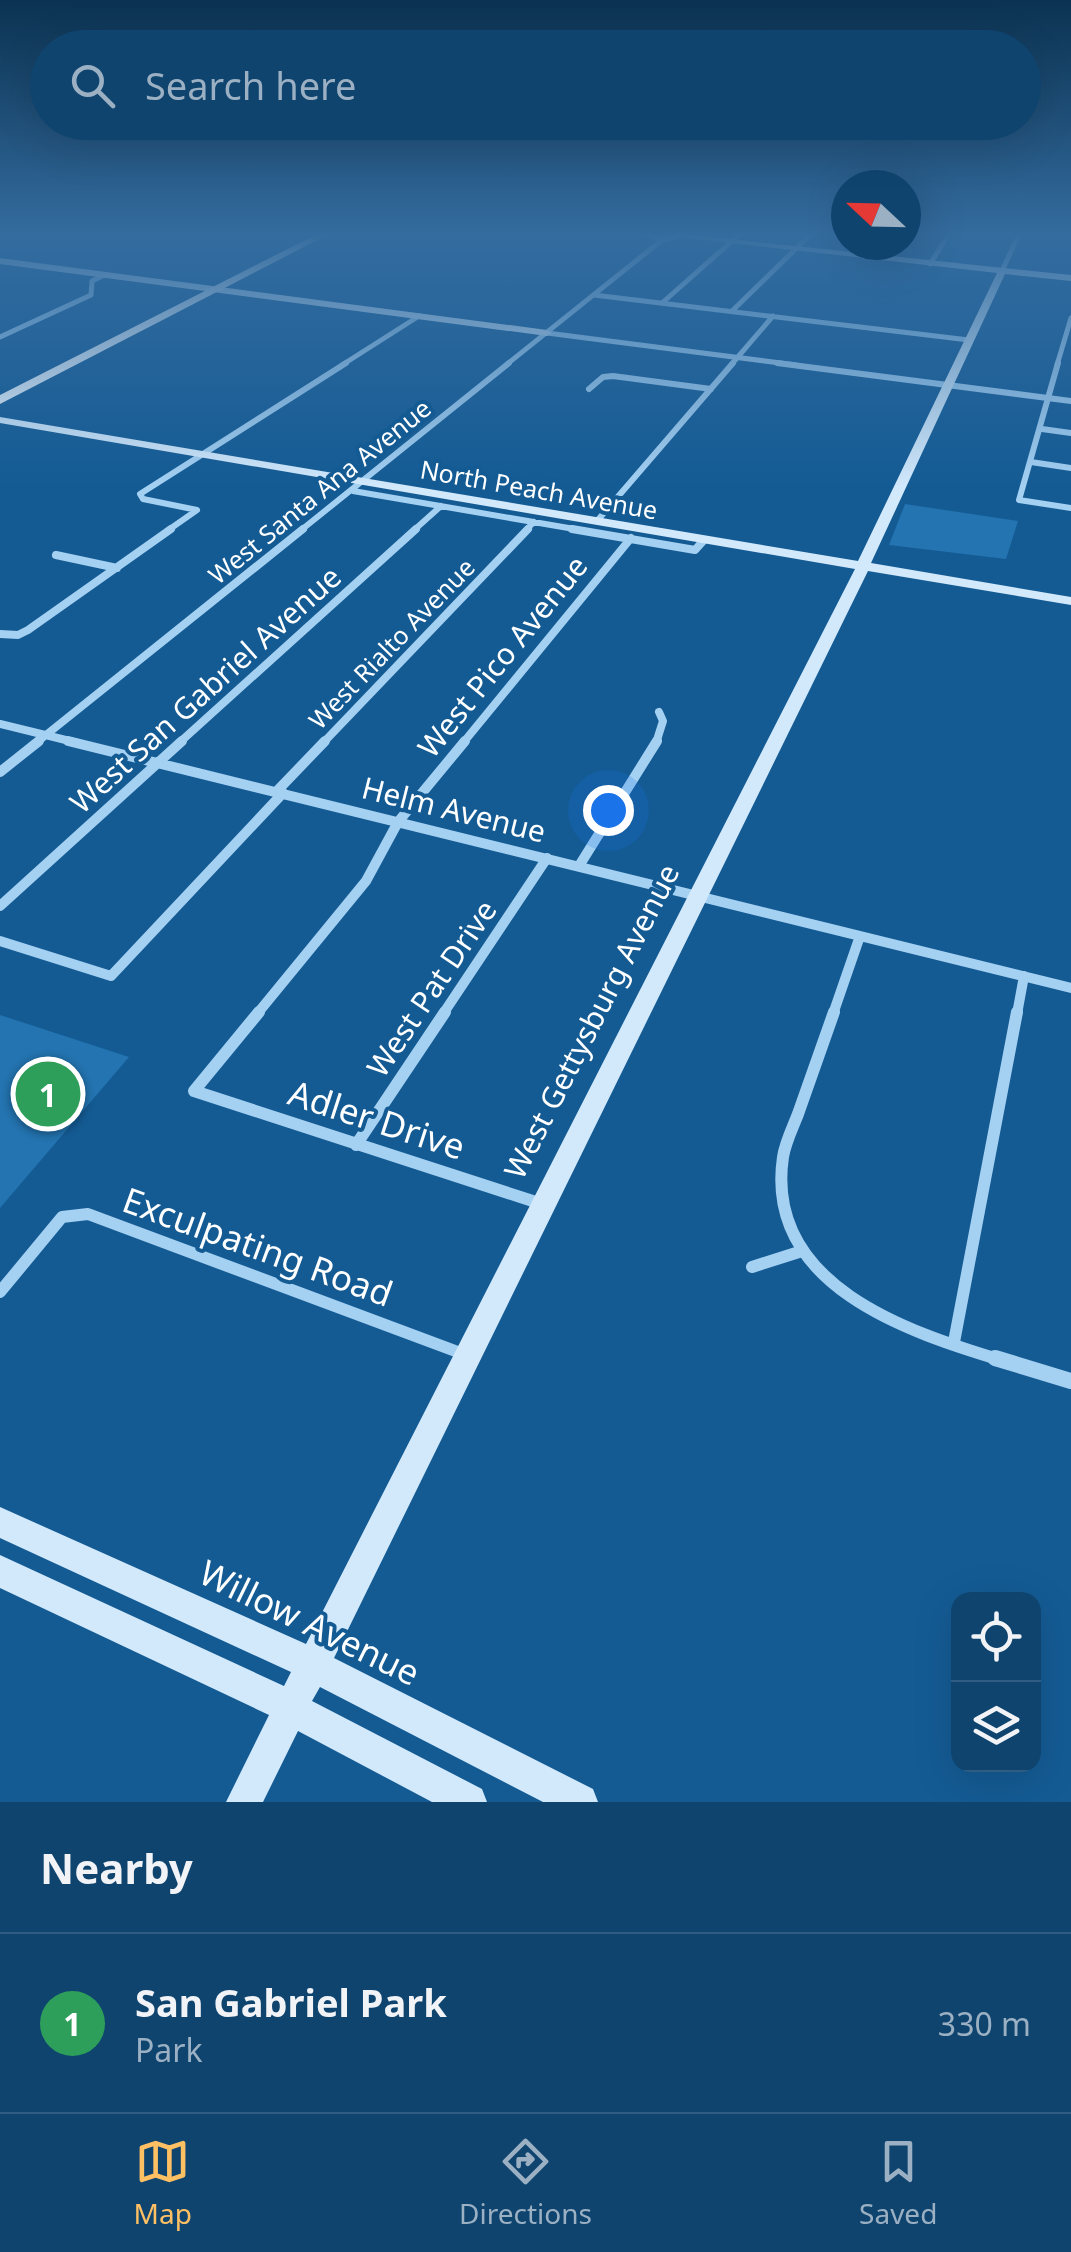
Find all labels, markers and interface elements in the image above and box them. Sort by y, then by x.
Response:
search box [30,30,1041,140]
icon: search [65,58,120,113]
text: Search here [145,59,356,111]
north arrow [831,170,921,260]
street label: West Santa Ana Avenue [201,391,437,591]
street label: North Peach Avenue [418,451,660,527]
street label: West Pico Avenue [408,546,596,766]
street label: West Rialto Avenue [301,550,481,736]
street label: West San Gabriel Avenue [61,556,349,822]
street label: Helm Avenue [358,766,550,852]
your location [583,785,634,836]
street label: West Gettysburg Avenue [494,857,688,1185]
street label: West Pat Drive [357,892,505,1084]
pin: 1 [15,1056,80,1132]
street label: Adler Drive [283,1068,471,1170]
street label: Exculpating Road [117,1175,399,1317]
street label: Willow Avenue [192,1548,428,1696]
map controls [951,1592,1041,1772]
button: locate [951,1592,1041,1682]
button: layers [951,1682,1041,1772]
text: Nearby [40,1839,193,1896]
text: San Gabriel Park [135,1976,447,2028]
text: 1 [63,2002,82,2045]
text: 330 m [938,2002,1031,2045]
text: Park [135,2028,203,2071]
tab: Map [134,2134,192,2232]
tab: Directions [459,2134,592,2232]
tab: Saved [859,2134,937,2232]

